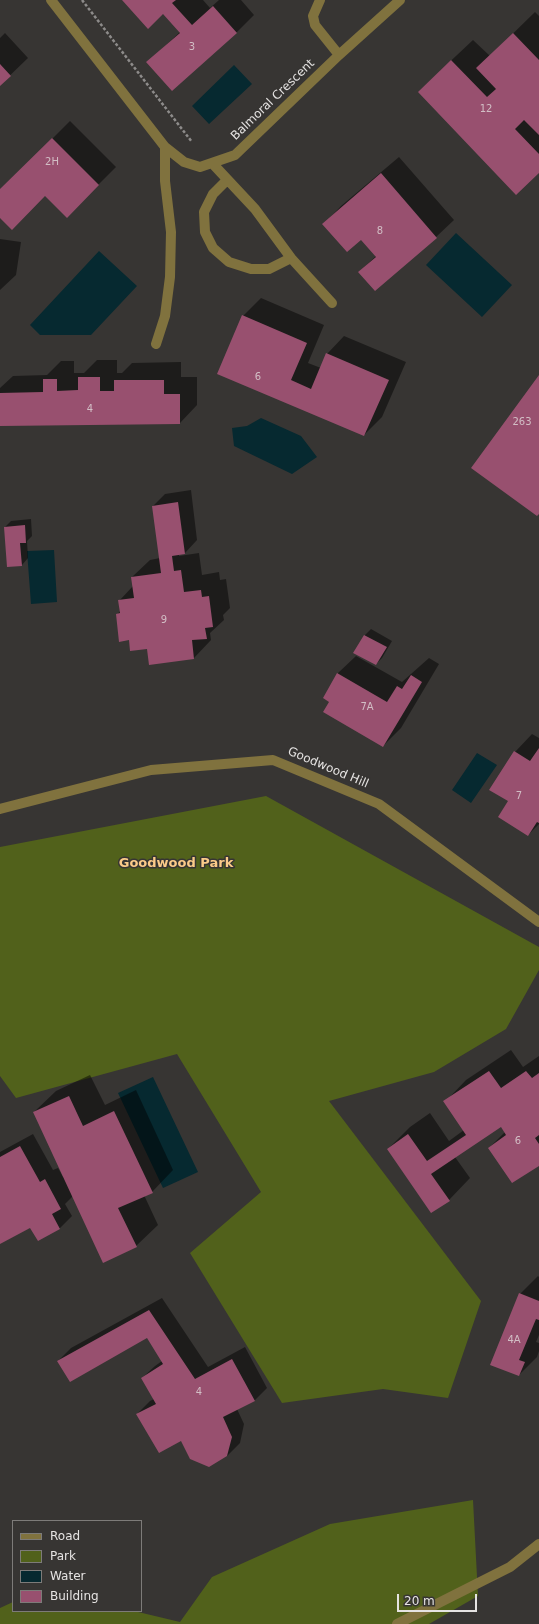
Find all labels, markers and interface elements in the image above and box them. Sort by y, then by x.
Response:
house number: 3 [189,41,195,53]
street label: Balmoral Crescent [228,56,318,144]
house number: 12 [480,103,492,115]
house number: 2H [45,156,59,168]
house number: 8 [377,225,383,237]
house number: 6 [255,371,261,383]
house number: 4 [87,403,93,415]
house number: 263 [512,416,532,428]
house number: 9 [161,614,167,626]
house number: 7A [360,701,374,713]
street label: Goodwood Hill [285,744,371,792]
house number: 7 [516,790,522,802]
district label: Goodwood Park [119,856,233,872]
house number: 6 [515,1135,521,1147]
house number: 4A [507,1334,521,1346]
house number: 4 [196,1386,202,1398]
legend [12,1520,142,1612]
text: Road [50,1529,80,1543]
text: Park [50,1549,76,1563]
text: Water [50,1569,85,1583]
scale bar [399,1586,479,1612]
text: Building [50,1589,99,1603]
text: 20 m [404,1594,435,1608]

